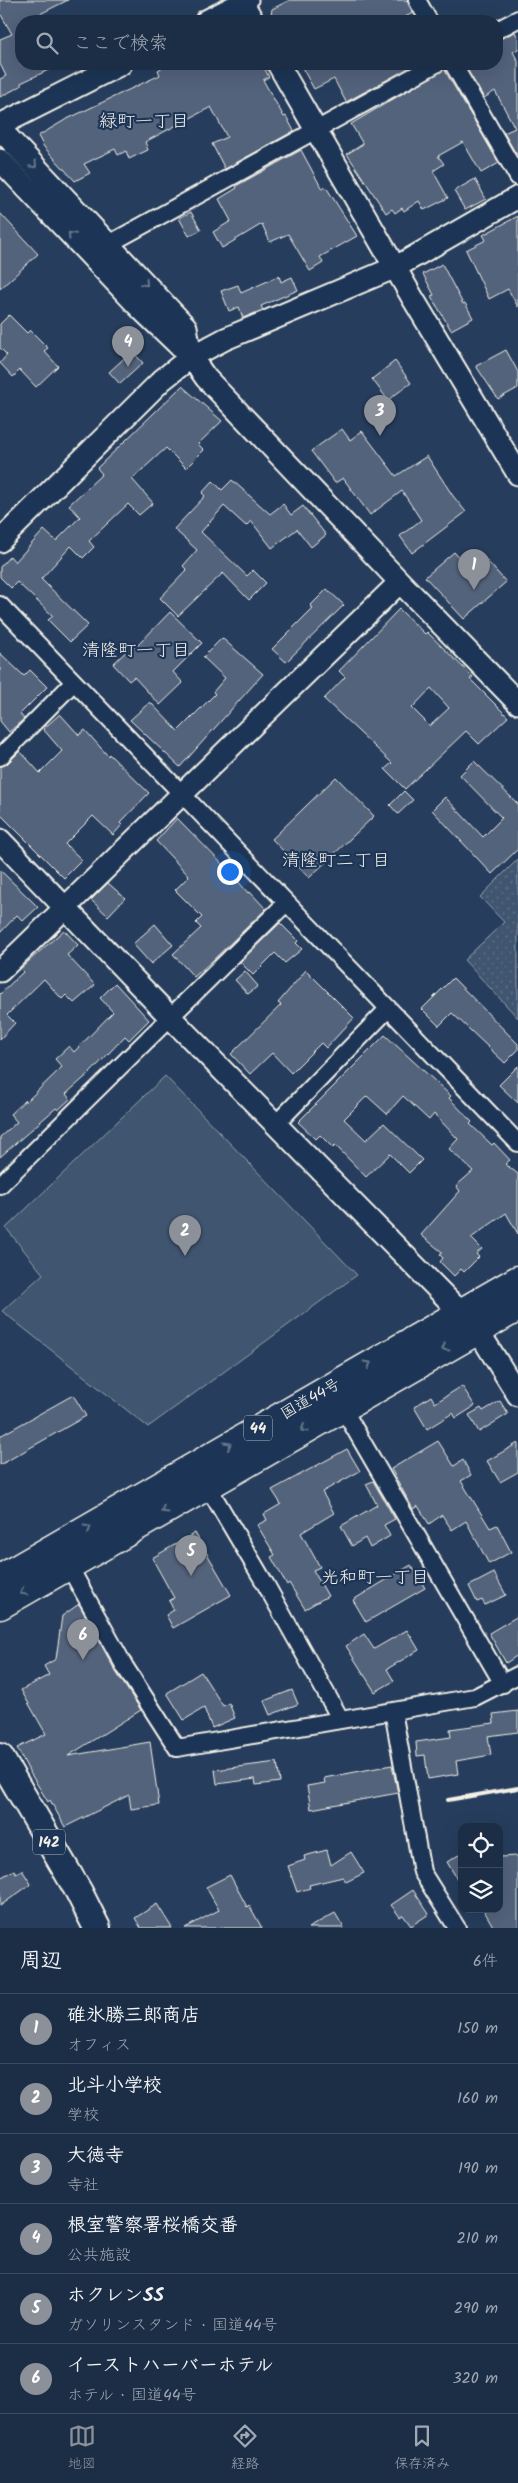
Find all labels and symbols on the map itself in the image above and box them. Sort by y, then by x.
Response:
district label: 緑町一丁目 [99,108,189,137]
one-way arrow [28,159,37,168]
one-way arrow [68,232,77,241]
one-way arrow [139,277,148,286]
pin: 4 [112,326,144,367]
pin: 3 [364,395,396,436]
pin: 1 [458,549,490,590]
district label: 清隆町一丁目 [82,637,190,666]
district label: 清隆町二丁目 [282,847,390,876]
your location [217,859,243,885]
pin: 2 [169,1215,201,1256]
one-way arrow [441,1341,450,1351]
one-way arrow [363,1361,372,1371]
street label: 国道44号 [276,1372,345,1427]
road number: 44 [244,1416,272,1440]
one-way arrow [301,1423,310,1433]
one-way arrow [222,1442,231,1452]
one-way arrow [160,1504,169,1514]
one-way arrow [82,1525,91,1535]
pin: 5 [175,1535,207,1576]
district label: 光和町一丁目 [321,1564,429,1593]
one-way arrow [19,1586,28,1596]
pin: 6 [67,1619,99,1660]
road number: 142 [33,1830,65,1854]

